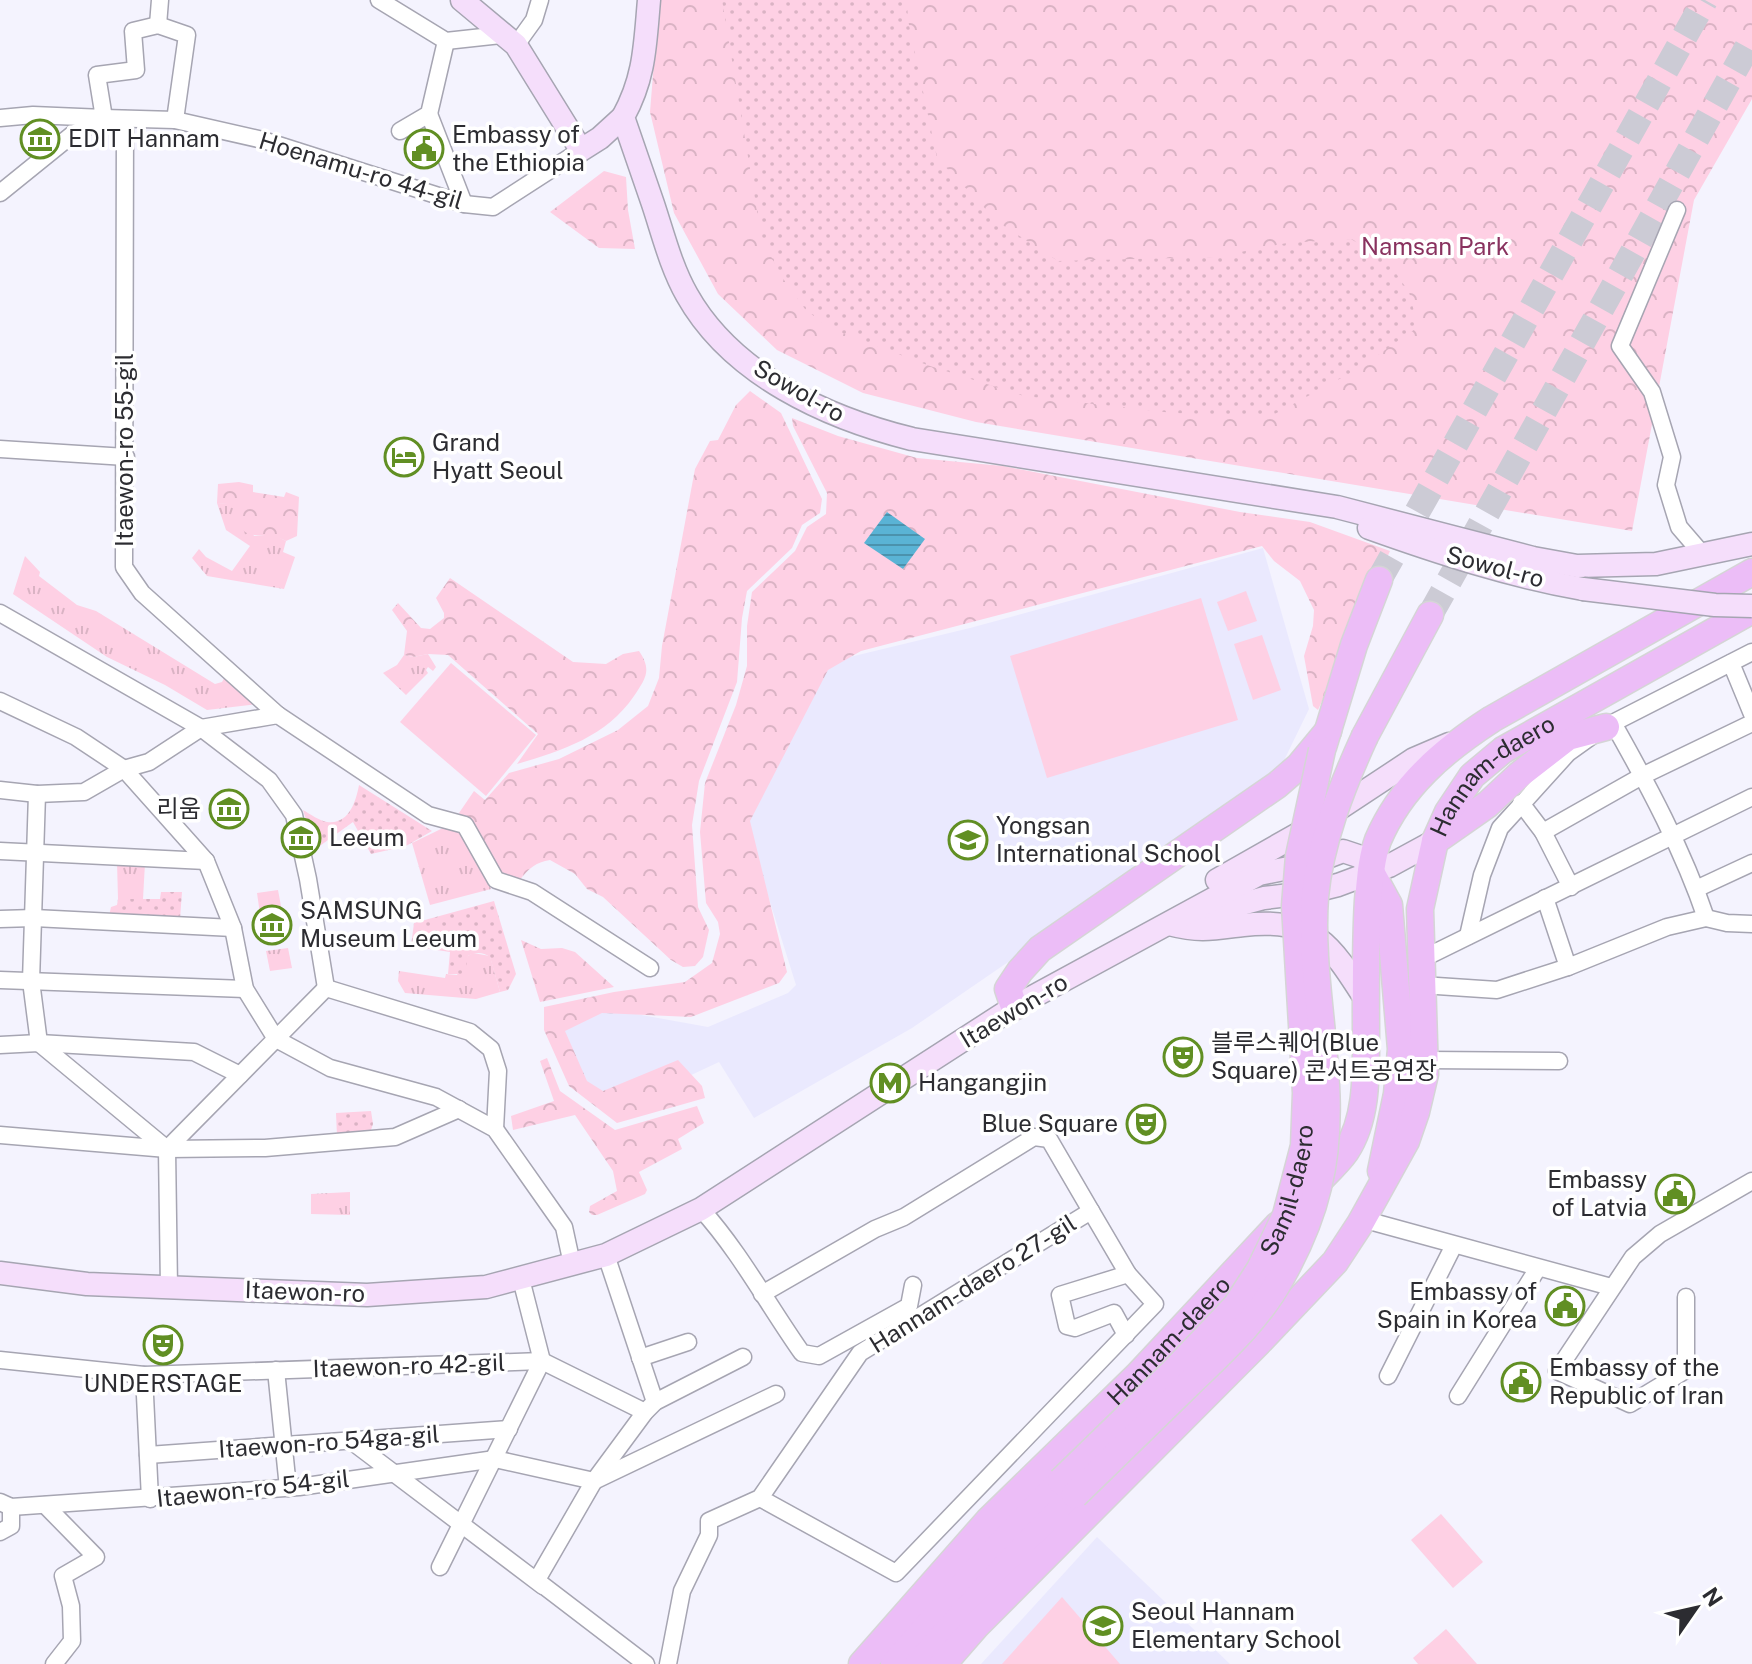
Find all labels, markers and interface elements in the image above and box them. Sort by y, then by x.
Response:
museum icon: EDIT Hannam [19,118,61,160]
place label: Embassy of the Ethiopia [452,120,585,176]
place label: EDIT Hannam [68,124,220,152]
street label: Hoenamu-ro 44-gil [256,126,467,214]
public building icon: Embassy of the Ethiopia [403,128,445,170]
park label: Namsan Park [1361,232,1509,260]
street label: Itaewon-ro 55-gil [110,353,138,547]
street label: Sowol-ro [749,353,850,427]
place label: Grand Hyatt Seoul [432,428,564,484]
hotel icon: Grand Hyatt Seoul [383,436,425,478]
street label: Sowol-ro [1443,540,1547,593]
street label: Hannam-daero [1424,709,1559,841]
museum icon: 리움 [208,788,250,830]
place label: 리움 [157,794,201,822]
place label: Yongsan International School [996,811,1221,867]
museum icon: Leeum [280,817,322,859]
school or university icon: Yongsan International School [947,819,989,861]
place label: Leeum [329,823,404,851]
place label: SAMSUNG Museum Leeum [300,896,477,952]
museum icon: SAMSUNG Museum Leeum [251,904,293,946]
street label: Itaewon-ro [955,967,1072,1053]
place label: 블루스퀘어(Blue Square) 콘서트공연장 [1211,1028,1437,1084]
theatre icon: 블루스퀘어(Blue Square) 콘서트공연장 [1162,1036,1204,1078]
metro station icon: Hangangjin [869,1062,911,1104]
place label: Hangangjin [918,1068,1047,1096]
theatre icon: Blue Square [1125,1103,1167,1145]
place label: Blue Square [981,1109,1118,1137]
street label: Samil-daero [1254,1124,1318,1260]
place label: Embassy of Latvia [1547,1165,1647,1221]
public building icon: Embassy of Latvia [1654,1173,1696,1215]
street label: Hannam-daero 27-gil [864,1208,1081,1358]
street label: Hannam-daero [1101,1270,1236,1410]
street label: Itaewon-ro [244,1275,366,1307]
place label: Embassy of Spain in Korea [1377,1277,1537,1333]
public building icon: Embassy of Spain in Korea [1544,1285,1586,1327]
theatre icon: UNDERSTAGE [142,1324,184,1366]
street label: Itaewon-ro 42-gil [312,1348,506,1382]
place label: Embassy of the Republic of Iran [1549,1353,1724,1409]
public building icon: Embassy of the Republic of Iran [1500,1361,1542,1403]
place label: UNDERSTAGE [84,1369,242,1397]
street label: Itaewon-ro 54ga-gil [217,1419,440,1463]
street label: Itaewon-ro 54-gil [155,1464,351,1512]
north arrow [1656,1568,1736,1648]
text: N [1697,1582,1728,1611]
place label: Seoul Hannam Elementary School [1131,1597,1342,1653]
school or university icon: Seoul Hannam Elementary School [1082,1605,1124,1647]

